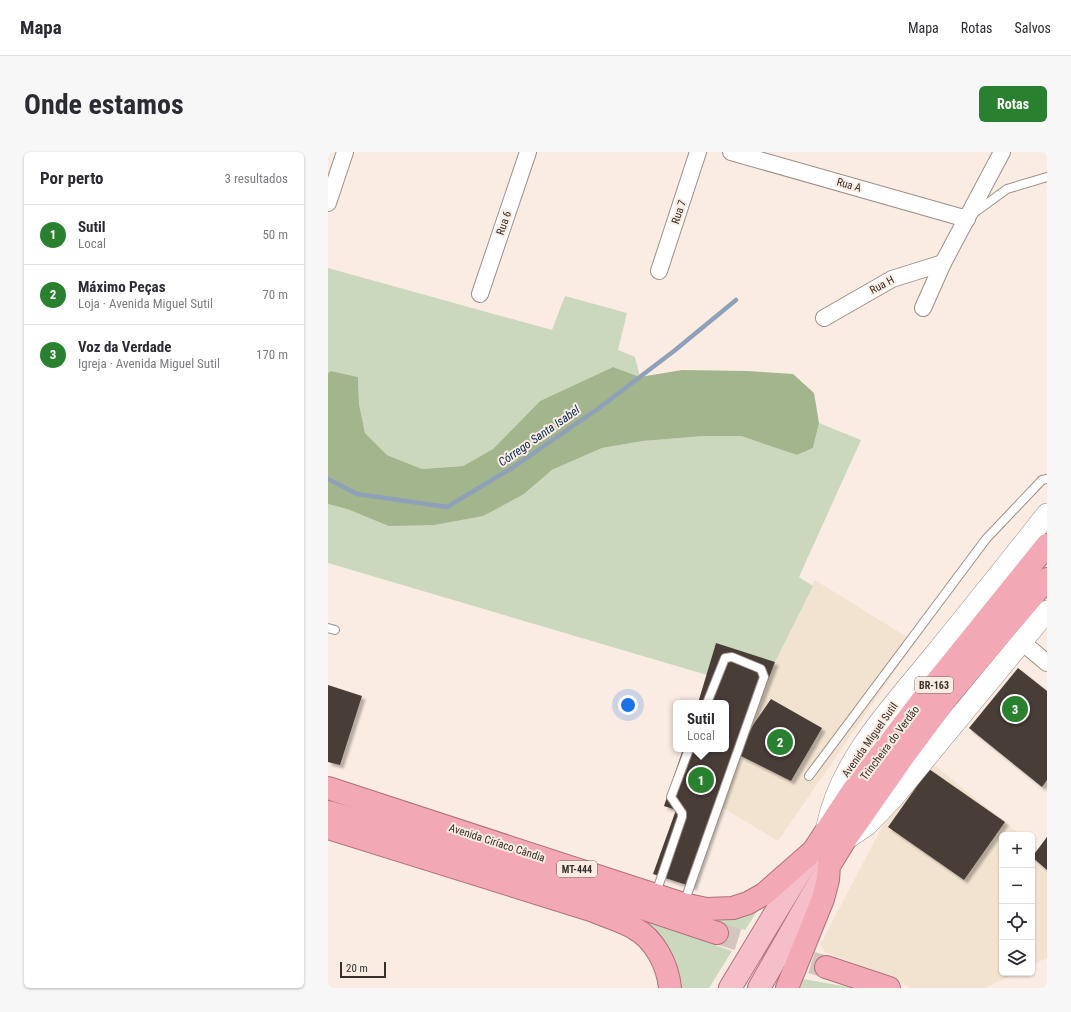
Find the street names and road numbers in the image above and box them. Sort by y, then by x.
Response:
street label: Rua A [835,175,864,195]
street label: Rua 7 [669,198,689,226]
street label: Rua 6 [494,209,514,237]
street label: Rua H [868,273,896,297]
road number: BR-163 [915,677,953,693]
street label: Avenida Miguel Sutil [839,700,901,780]
street label: Trincheira do Verdão [858,703,922,783]
street label: Avenida Ciríaco Cândia [447,821,547,865]
road number: MT-444 [557,861,597,877]

